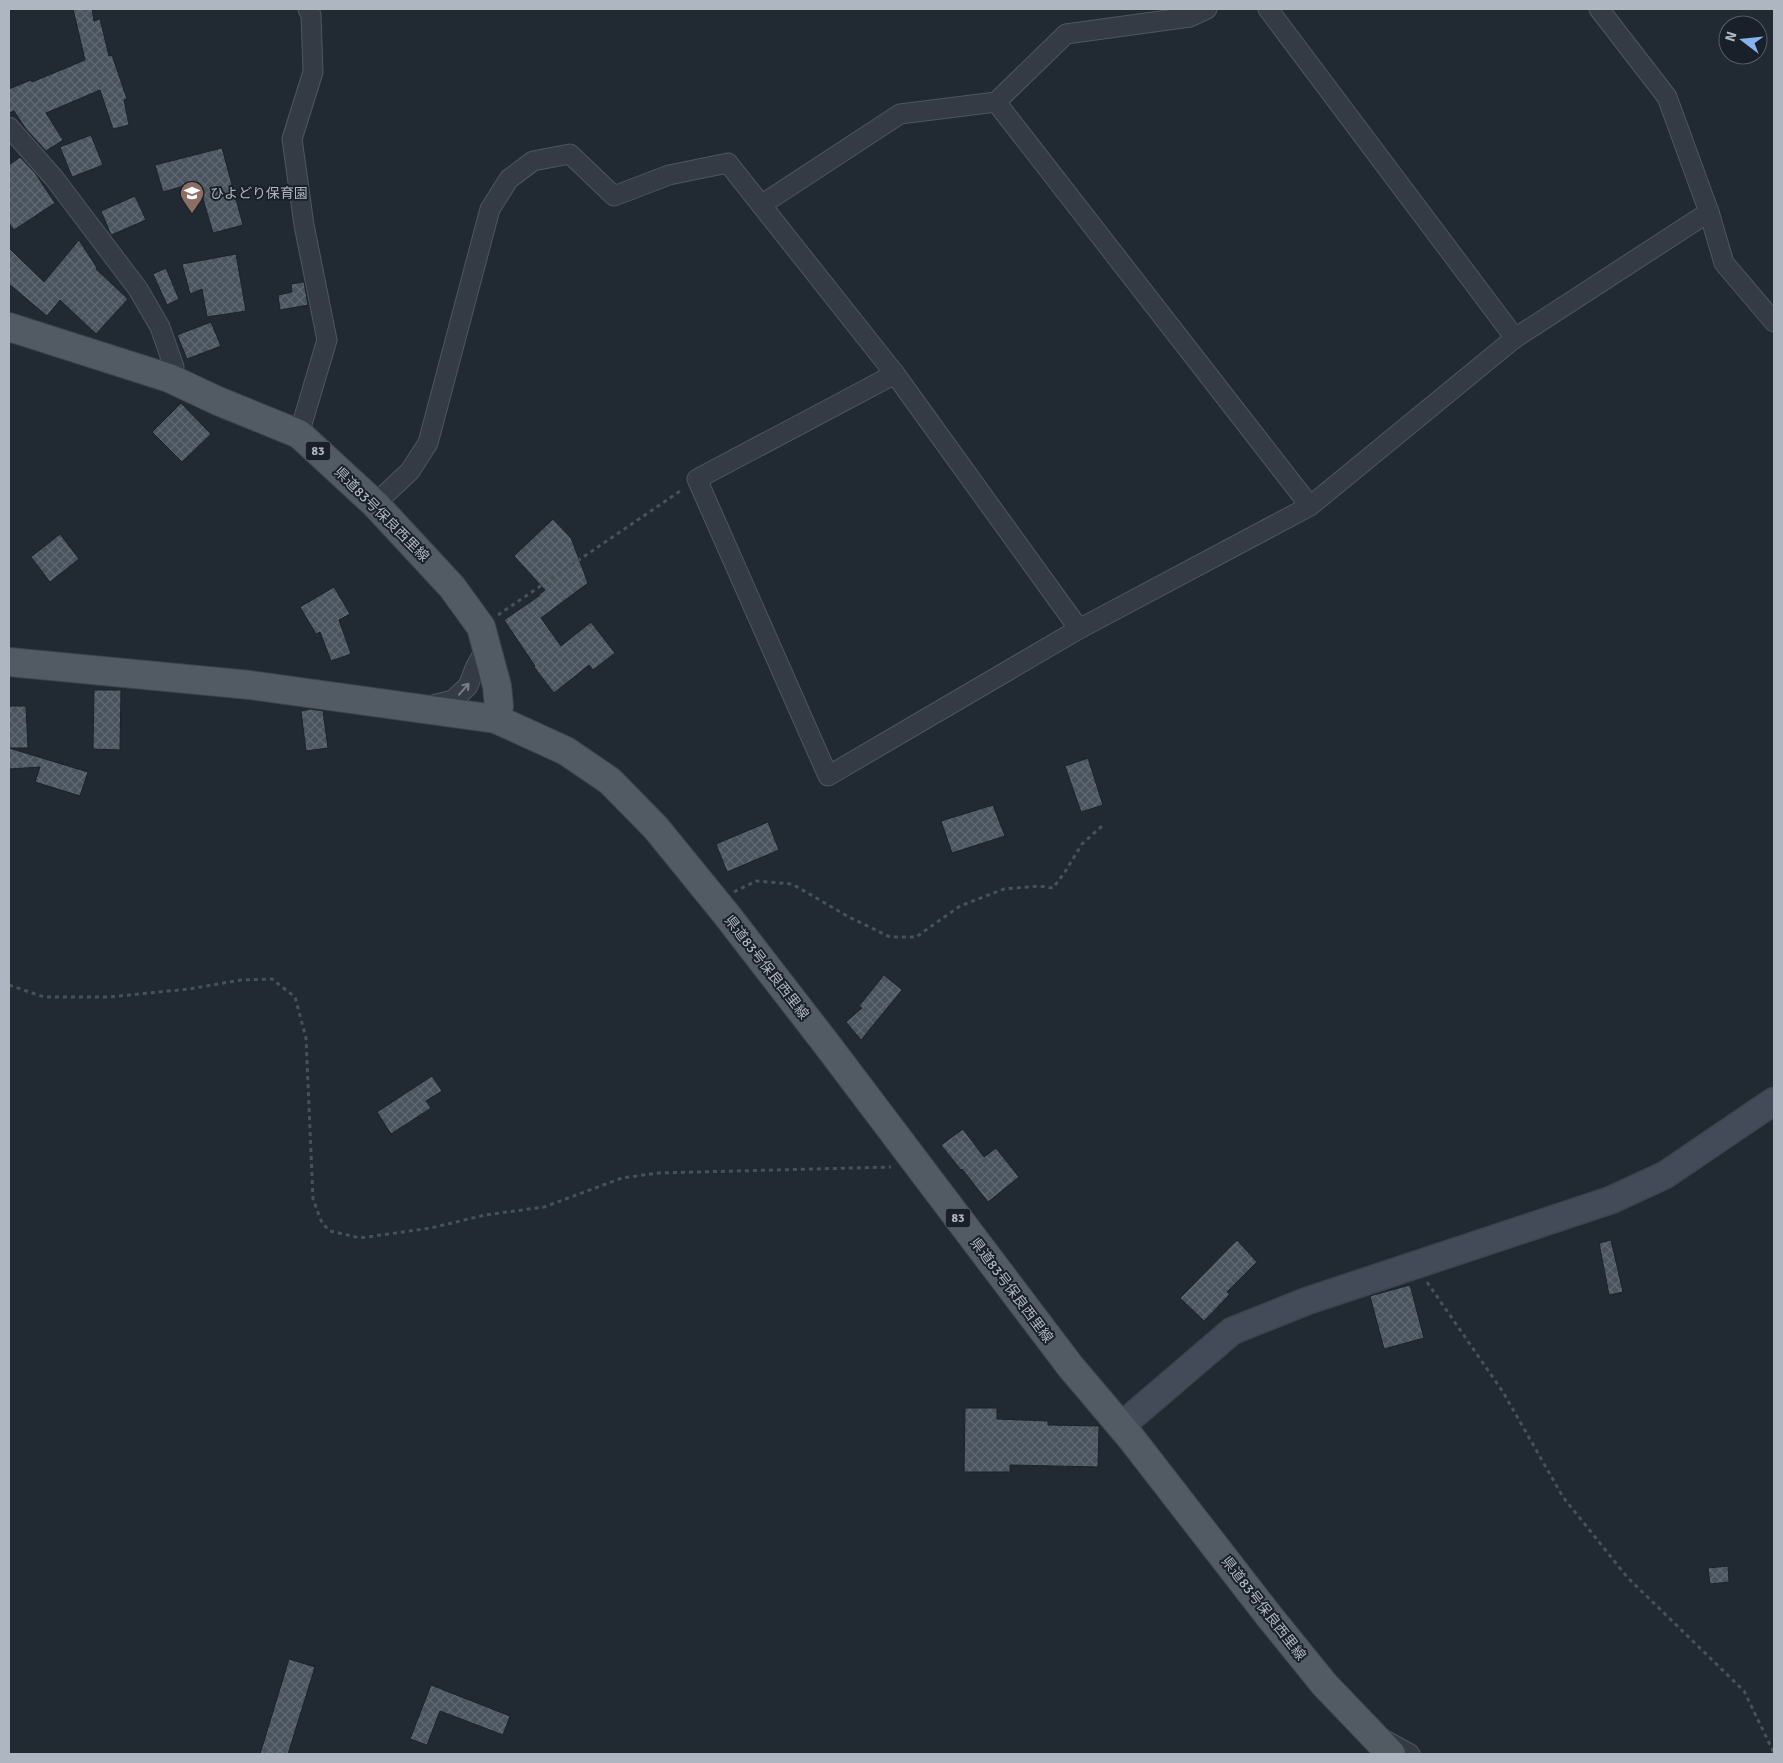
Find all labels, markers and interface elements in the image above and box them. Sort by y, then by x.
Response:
north arrow [1718,15,1768,65]
text: N [1721,30,1740,44]
school or university icon: ひよどり保育園 [179,180,205,214]
place label: ひよどり保育園 [210,185,308,202]
road number: 83 [306,442,330,461]
street label: 県道83号保良西里線 [331,463,433,565]
one-way arrow [458,682,470,695]
street label: 県道83号保良西里線 [721,912,812,1023]
road number: 83 [946,1208,970,1228]
street label: 県道83号保良西里線 [967,1234,1057,1346]
street label: 県道83号保良西里線 [1218,1553,1309,1664]

